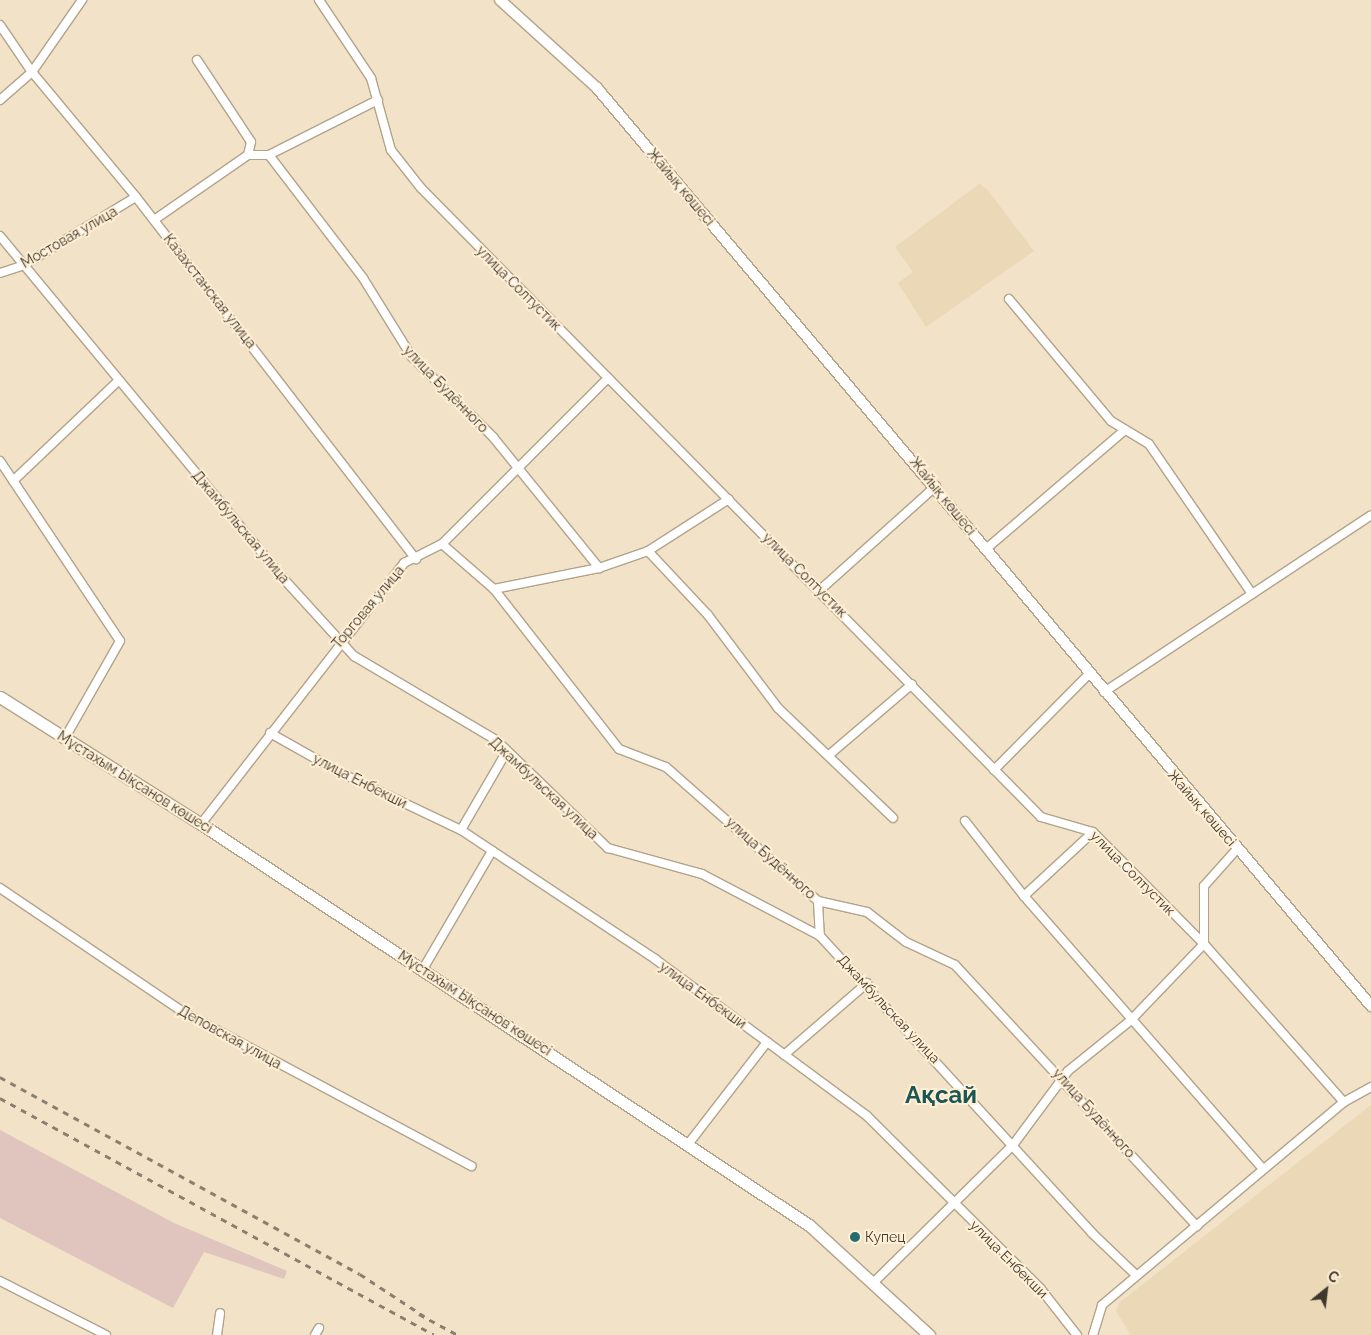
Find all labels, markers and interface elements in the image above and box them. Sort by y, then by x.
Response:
street label: Жайық көшесі [644,145,718,229]
street label: Мостовая улица [18,203,120,271]
street label: Казахстанская улица [160,230,260,352]
street label: улица Солтустик [473,242,565,334]
street label: улица Будённого [400,342,492,436]
street label: Жайық көшесі [906,454,980,538]
street label: Джамбульская улица [189,467,293,587]
street label: улица Солтустик [759,529,851,621]
street label: Торговая улица [328,562,408,652]
street label: Мұстахым Ықсанов көшесі [54,727,216,837]
street label: Джамбульская улица [486,733,602,843]
street label: улица Енбекши [310,750,410,812]
street label: Жайық көшесі [1164,766,1240,850]
street label: улица Будённого [723,813,819,903]
street label: улица Солтустик [1087,827,1179,919]
street label: Мұстахым Ықсанов көшесі [395,947,555,1059]
street label: Джамбульская улица [834,951,944,1067]
street label: улица Енбекши [656,958,750,1032]
street label: Деповская улица [175,1002,285,1072]
street label: улица Будённого [1049,1065,1139,1161]
district label: Ақсай [905,1081,977,1109]
street label: улица Енбекши [967,1217,1051,1301]
place label: Купец [865,1229,905,1245]
marker: Купец [849,1231,861,1243]
north arrow [1301,1265,1351,1315]
text: С [1325,1268,1341,1286]

